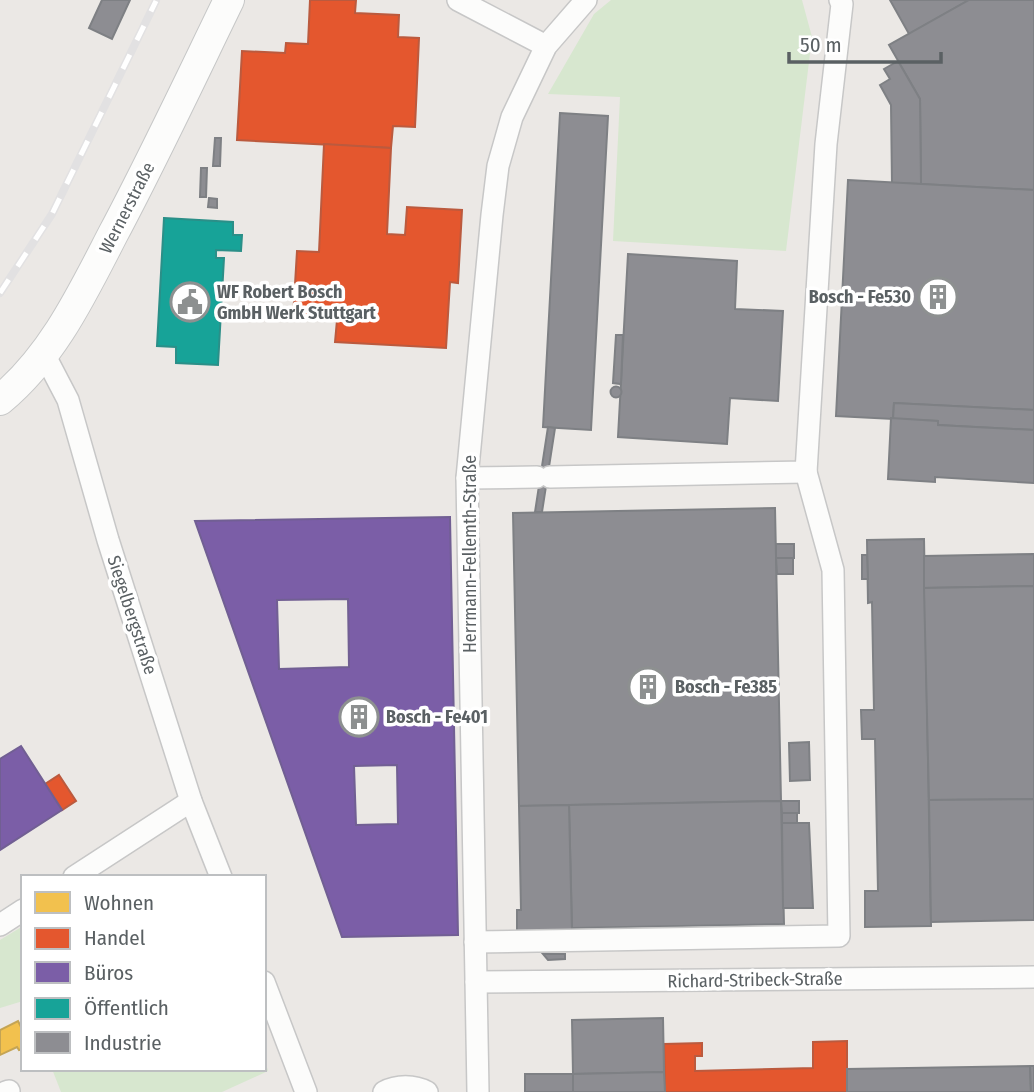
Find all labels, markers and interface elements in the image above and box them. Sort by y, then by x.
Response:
scale bar [789,21,941,65]
text: 50 m [800,32,842,58]
street label: Wernerstraße [95,159,159,257]
building icon: Bosch - Fe530 [917,276,959,318]
public building icon: WF Robert Bosch GmbH Werk Stuttgart [169,281,211,323]
place label: WF Robert Bosch GmbH Werk Stuttgart [217,281,377,324]
place label: Bosch - Fe530 [809,286,911,308]
street label: Herrmann-Fellemth-Straße [459,455,481,653]
street label: Siegelbergstraße [102,553,162,677]
building icon: Bosch - Fe385 [627,666,669,708]
place label: Bosch - Fe385 [675,676,777,698]
building icon: Bosch - Fe401 [338,696,380,738]
place label: Bosch - Fe401 [386,706,488,728]
legend [21,875,266,1071]
text: Wohnen [84,890,154,916]
text: Handel [84,925,146,951]
text: Büros [84,960,133,986]
street label: Richard-Stribeck-Straße [667,967,843,993]
text: Öffentlich [84,995,169,1021]
text: Industrie [84,1030,162,1056]

